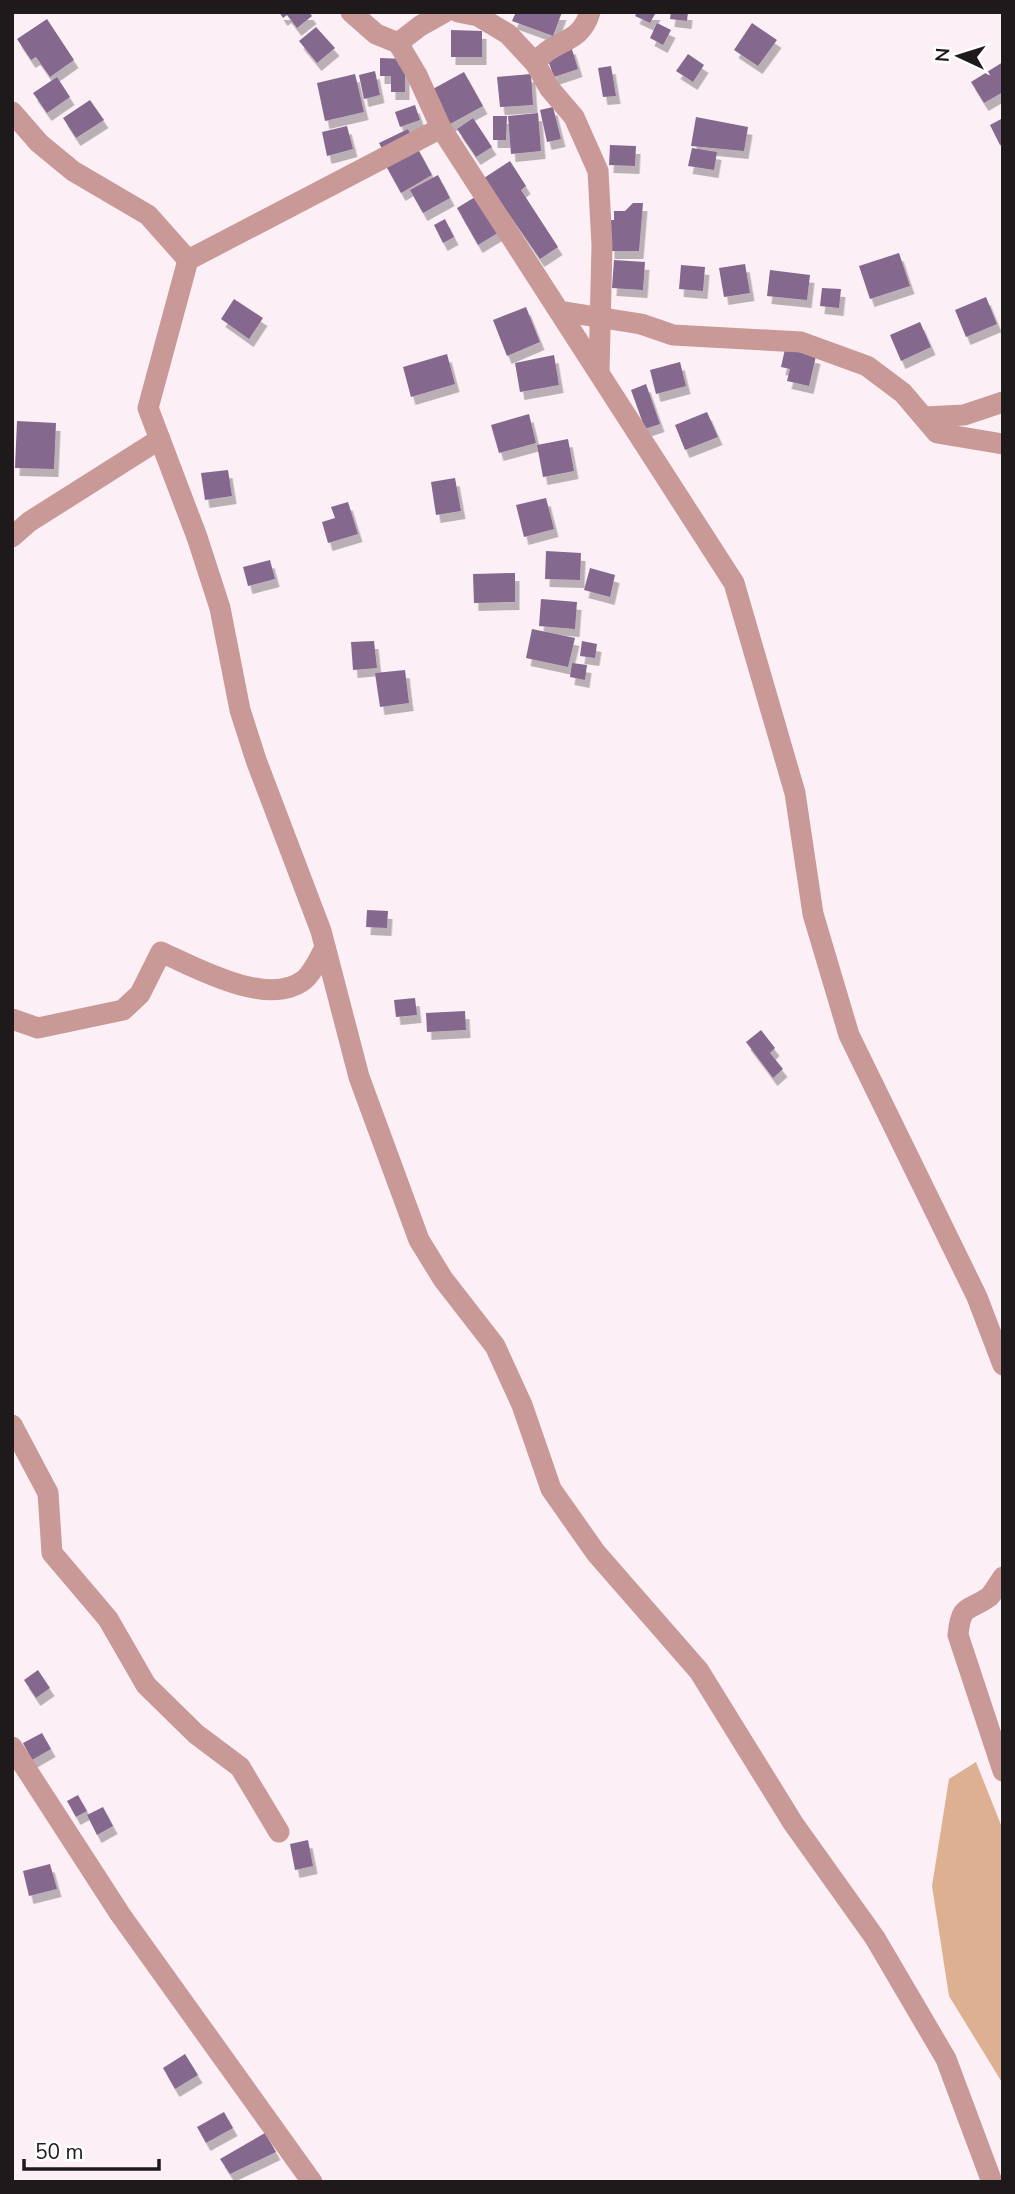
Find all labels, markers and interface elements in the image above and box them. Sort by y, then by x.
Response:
north arrow [924,21,994,91]
text: N [930,47,957,63]
scale bar [24,2128,159,2172]
text: 50 m [35,2138,84,2166]

